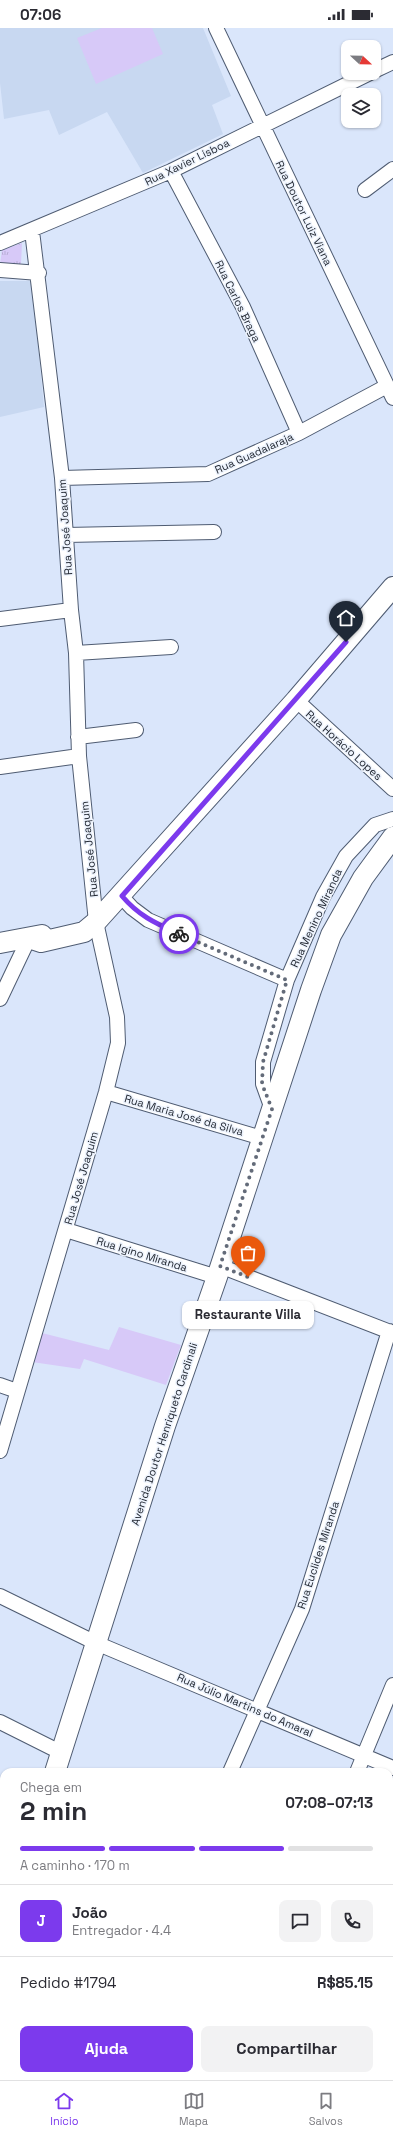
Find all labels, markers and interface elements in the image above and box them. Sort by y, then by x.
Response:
text: 07:06 [20,5,61,24]
north arrow [341,40,381,80]
map controls [341,40,381,128]
button: layers [341,88,381,128]
street label: Rua Xavier Lisboa [142,135,232,189]
street label: Rua Doutor Luiz Viana [273,158,336,268]
street label: Rua Carlos Braga [212,258,264,345]
street label: Rua Guadalaraja [212,429,296,477]
street label: Rua José Joaquim [55,479,75,575]
pin [329,601,363,642]
icon: home [335,607,357,629]
street label: Rua Horácio Lopes [303,707,385,783]
street label: Rua José Joaquim [77,800,101,898]
street label: Rua Menino Miranda [287,866,345,970]
courier [159,914,199,954]
icon: bike [168,923,190,945]
street label: Rua Maria José da Silva [123,1091,246,1139]
street label: Rua José Joaquim [61,1130,101,1226]
street label: Rua Igino Miranda [95,1234,190,1275]
pin [231,1236,265,1277]
icon: bag [237,1242,259,1264]
callout: Restaurante Villa [182,1301,314,1329]
text: Restaurante Villa [195,1306,301,1323]
street label: Avenida Doutor Henriqueto Cardinali [128,1340,200,1527]
street label: Rua Euclides Miranda [294,1499,342,1611]
street label: Rua Júlio Martins do Amaral [175,1670,315,1740]
text: Chega em [20,1779,82,1796]
text: 07:08–07:13 [285,1793,373,1812]
text: 2 min [20,1794,87,1828]
text: A caminho · 170 m [20,1857,130,1874]
button: chat [279,1900,321,1942]
button: phone [331,1900,373,1942]
text: João [72,1903,107,1922]
text: J [36,1911,46,1930]
text: Entregador · 4.4 [72,1922,171,1939]
text: Pedido #1794 [20,1973,116,1992]
text: R$85.15 [317,1973,373,1992]
button: Ajuda [20,2026,193,2072]
button: Compartilhar [201,2026,373,2072]
tab: Início [50,2090,78,2128]
tab: Mapa [179,2090,208,2128]
tab: Salvos [309,2090,343,2128]

